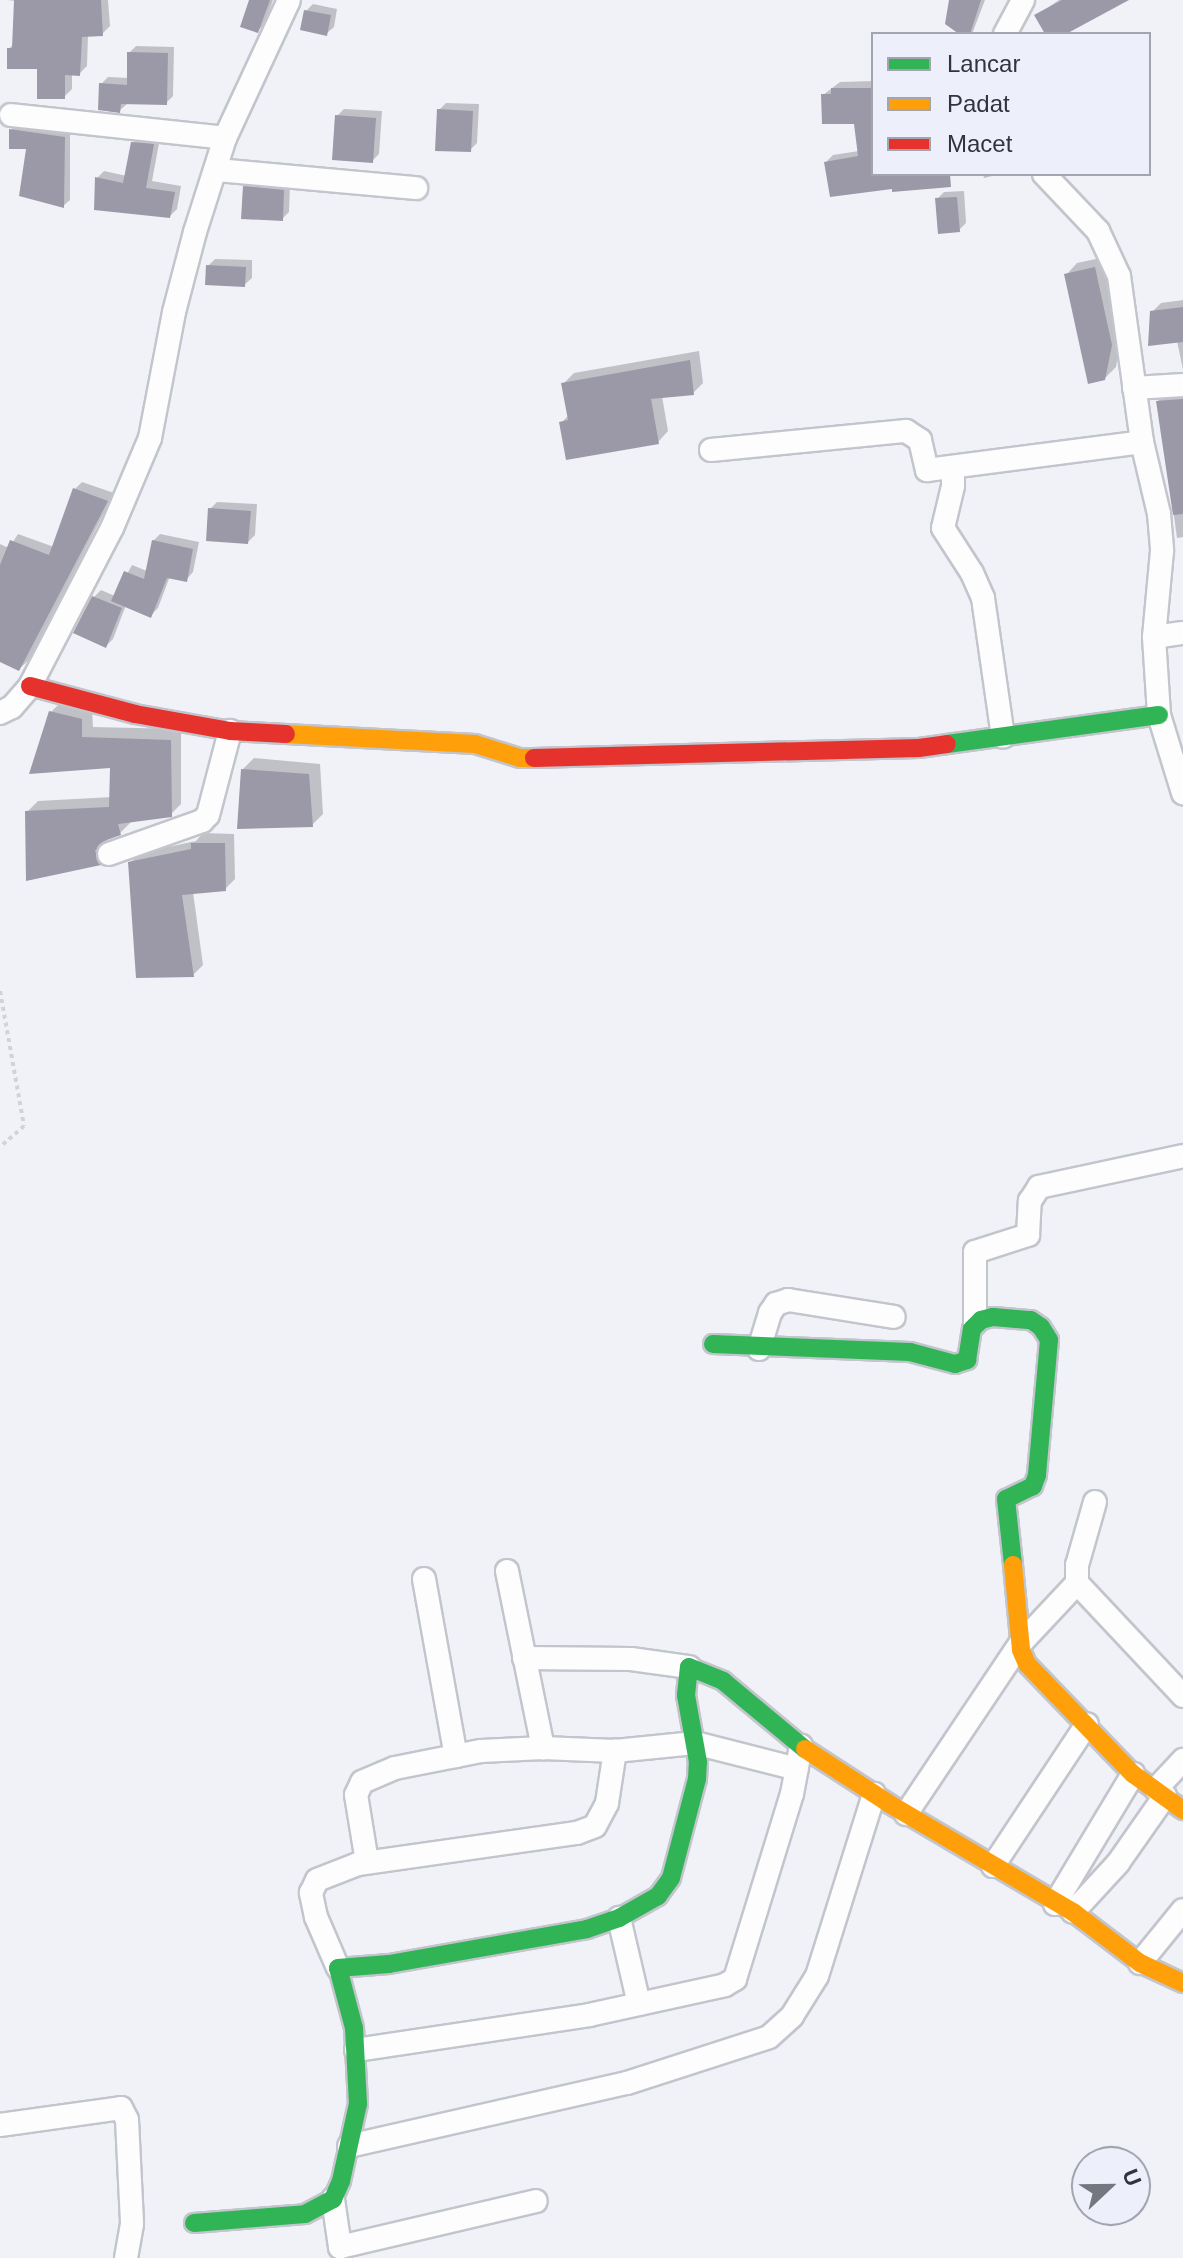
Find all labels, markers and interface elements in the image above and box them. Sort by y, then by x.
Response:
legend [871,32,1151,176]
text: Lancar [947,50,1020,77]
text: Padat [947,90,1010,117]
text: Macet [947,130,1012,157]
north arrow [1071,2146,1151,2226]
text: U [1117,2166,1146,2190]

